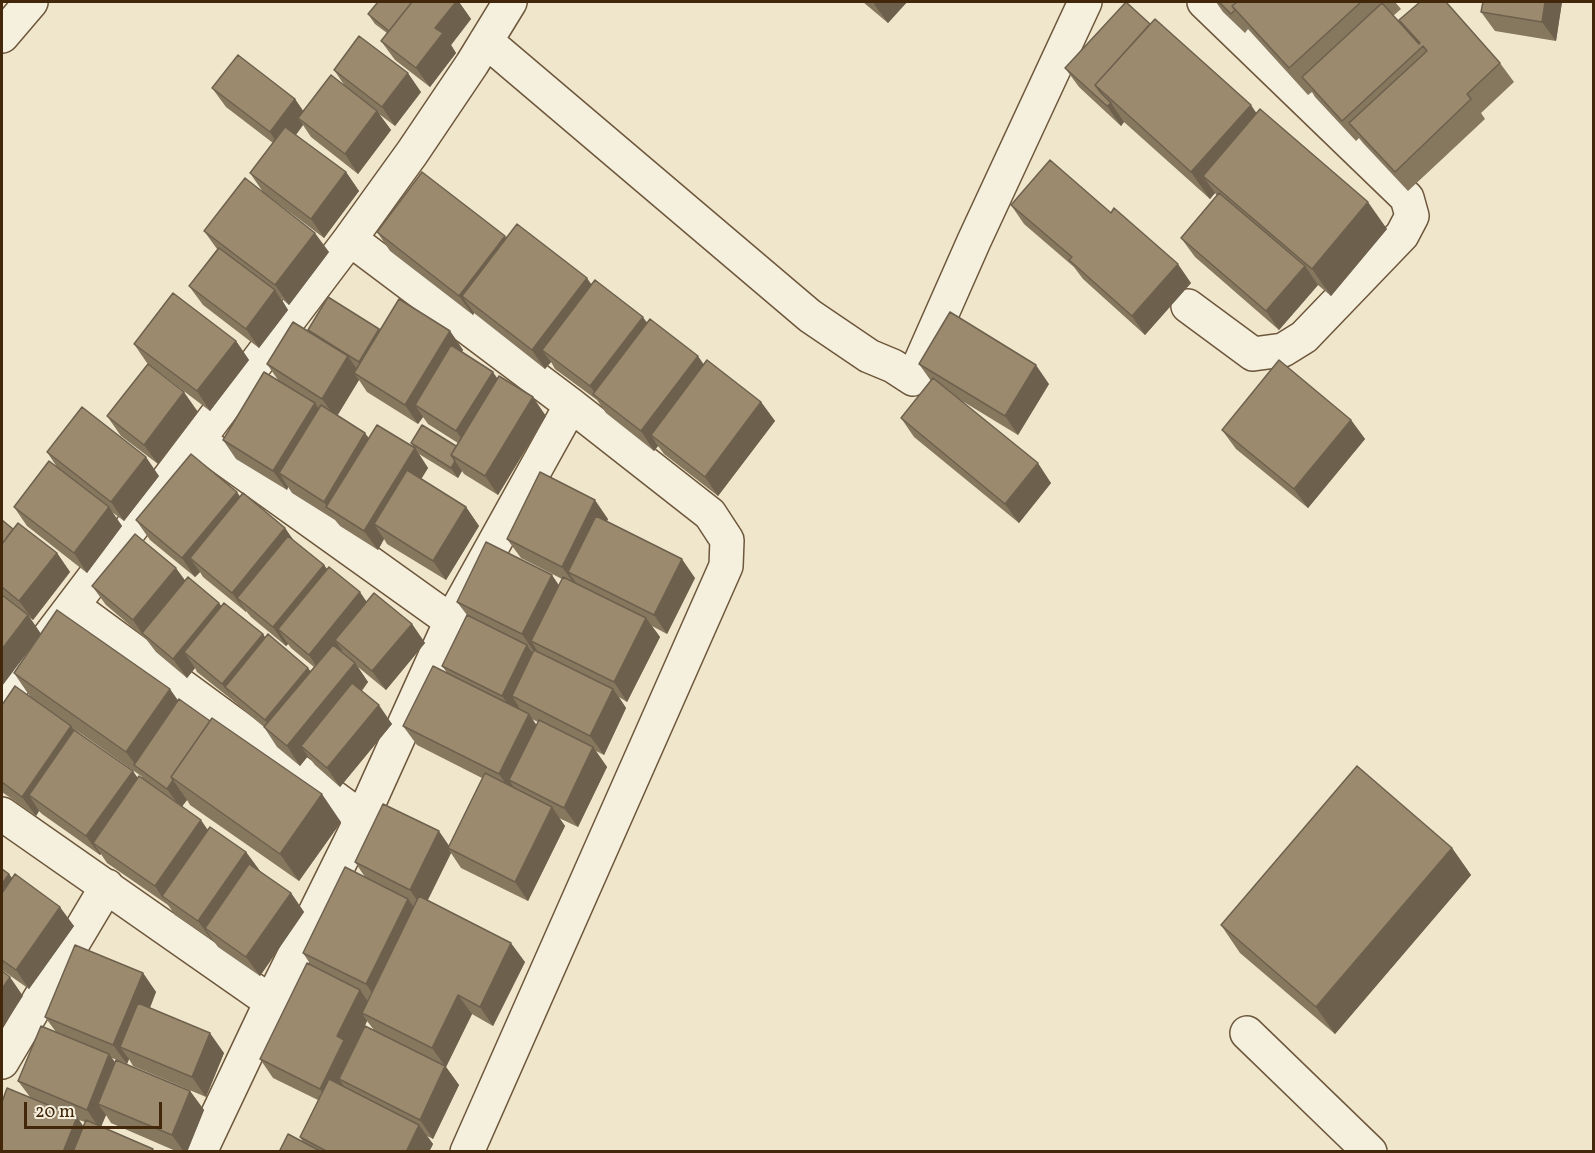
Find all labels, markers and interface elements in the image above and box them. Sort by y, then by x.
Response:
scale bar [27,1090,165,1128]
text: 20 m [35,1100,75,1125]

